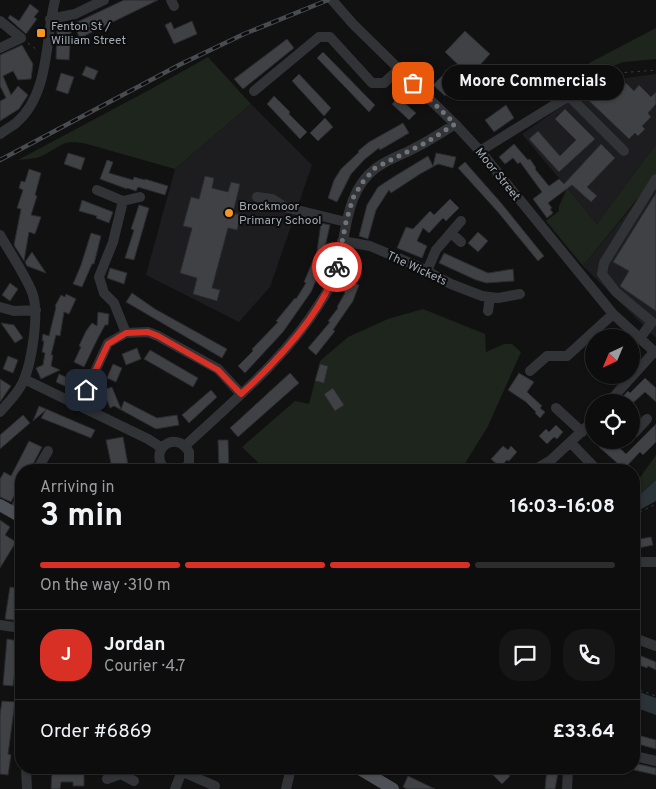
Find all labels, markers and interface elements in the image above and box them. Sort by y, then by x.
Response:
place label: Fenton St / William Street [51,19,126,49]
marker: Fenton St / William Street [35,27,47,39]
pin [392,62,434,104]
callout: Moore Commercials [443,66,626,100]
icon: bag [399,69,427,97]
text: Moore Commercials [459,72,607,92]
street label: Moor Street [471,145,523,204]
place label: Brockmoor Primary School [239,199,322,229]
marker: Brockmoor Primary School [223,207,235,219]
courier [312,242,362,292]
street label: The Wickets [384,248,449,290]
icon: bike [323,253,351,281]
north arrow [585,329,640,384]
map controls [585,329,640,449]
pin [65,369,107,411]
icon: home [72,376,100,404]
button: locate [585,394,640,449]
text: Arriving in [40,478,115,498]
text: 16:03–16:08 [509,495,615,519]
text: 3 min [40,497,123,537]
text: On the way · 310 m [40,576,171,596]
button: chat [499,629,551,681]
button: phone [563,629,615,681]
text: Jordan [104,633,166,657]
text: J [61,643,71,667]
text: Courier · 4.7 [104,657,185,677]
text: Order #6869 [40,720,152,744]
text: £33.64 [553,720,615,744]

